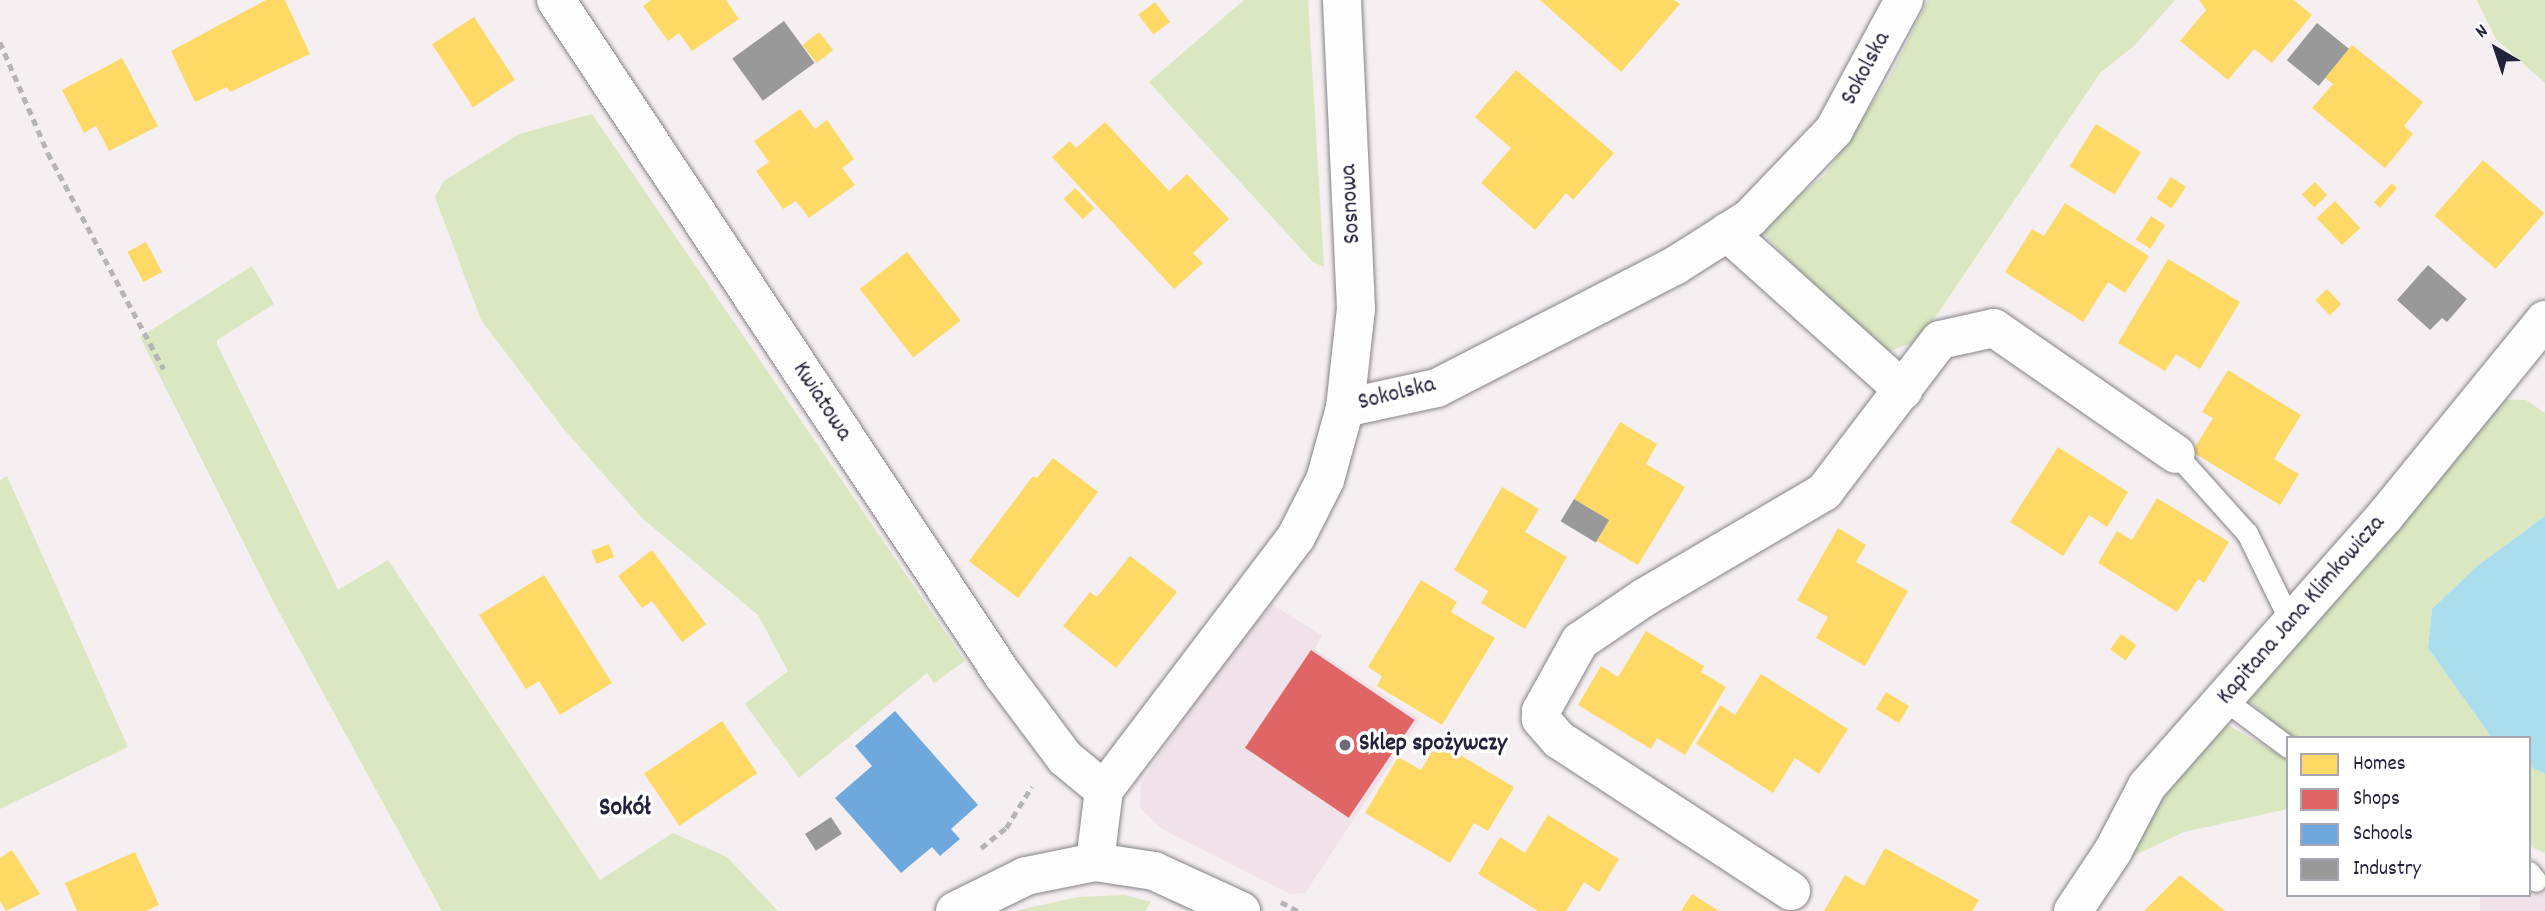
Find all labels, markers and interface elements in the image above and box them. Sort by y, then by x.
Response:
north arrow [2461,14,2531,84]
text: N [2470,19,2495,46]
street label: Sokolska [1836,27,1898,111]
street label: Sosnowa [1336,163,1368,245]
street label: Kwiatowa [785,357,857,447]
street label: Sokolska [1355,372,1439,418]
street label: Kapitana Jana Klimkowicza [2212,510,2392,712]
place label: Sklep spożywczy [1359,731,1507,759]
legend [2286,736,2531,897]
marker: Sklep spożywczy [1337,737,1353,753]
text: Homes [2353,750,2406,780]
text: Shops [2353,785,2400,815]
district label: Sokół [599,793,651,825]
text: Schools [2353,820,2413,850]
text: Industry [2353,855,2421,885]

